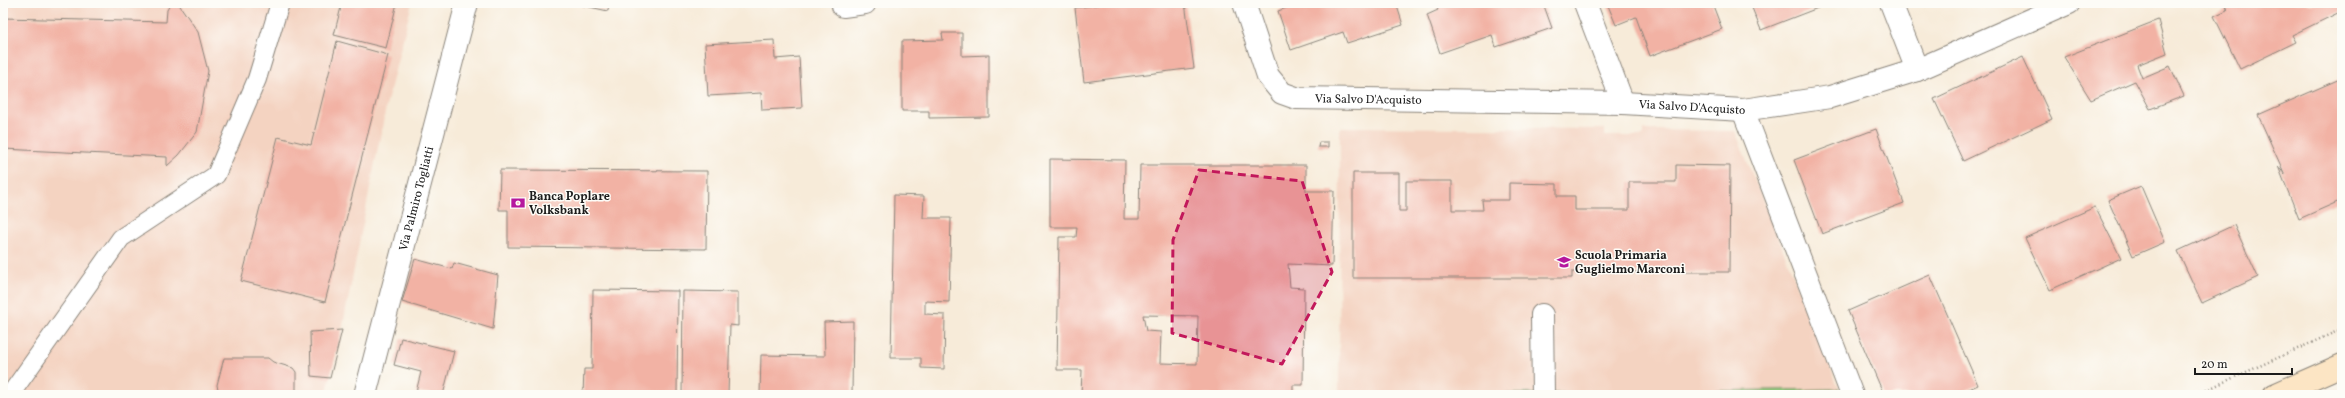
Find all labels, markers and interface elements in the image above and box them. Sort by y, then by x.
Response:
street label: Via Salvo D'Acquisto [1315,91,1422,109]
street label: Via Salvo D'Acquisto [1638,97,1746,119]
street label: Via Palmiro Togliatti [396,144,438,253]
place label: Banca Poplare Volksbank [529,189,610,219]
bank icon: Banca Poplare Volksbank [510,195,526,211]
place label: Scuola Primaria Guglielmo Marconi [1575,248,1685,278]
school or university icon: Scuola Primaria Guglielmo Marconi [1556,254,1572,270]
scale bar [2195,350,2292,376]
text: 20 m [2201,357,2228,373]

